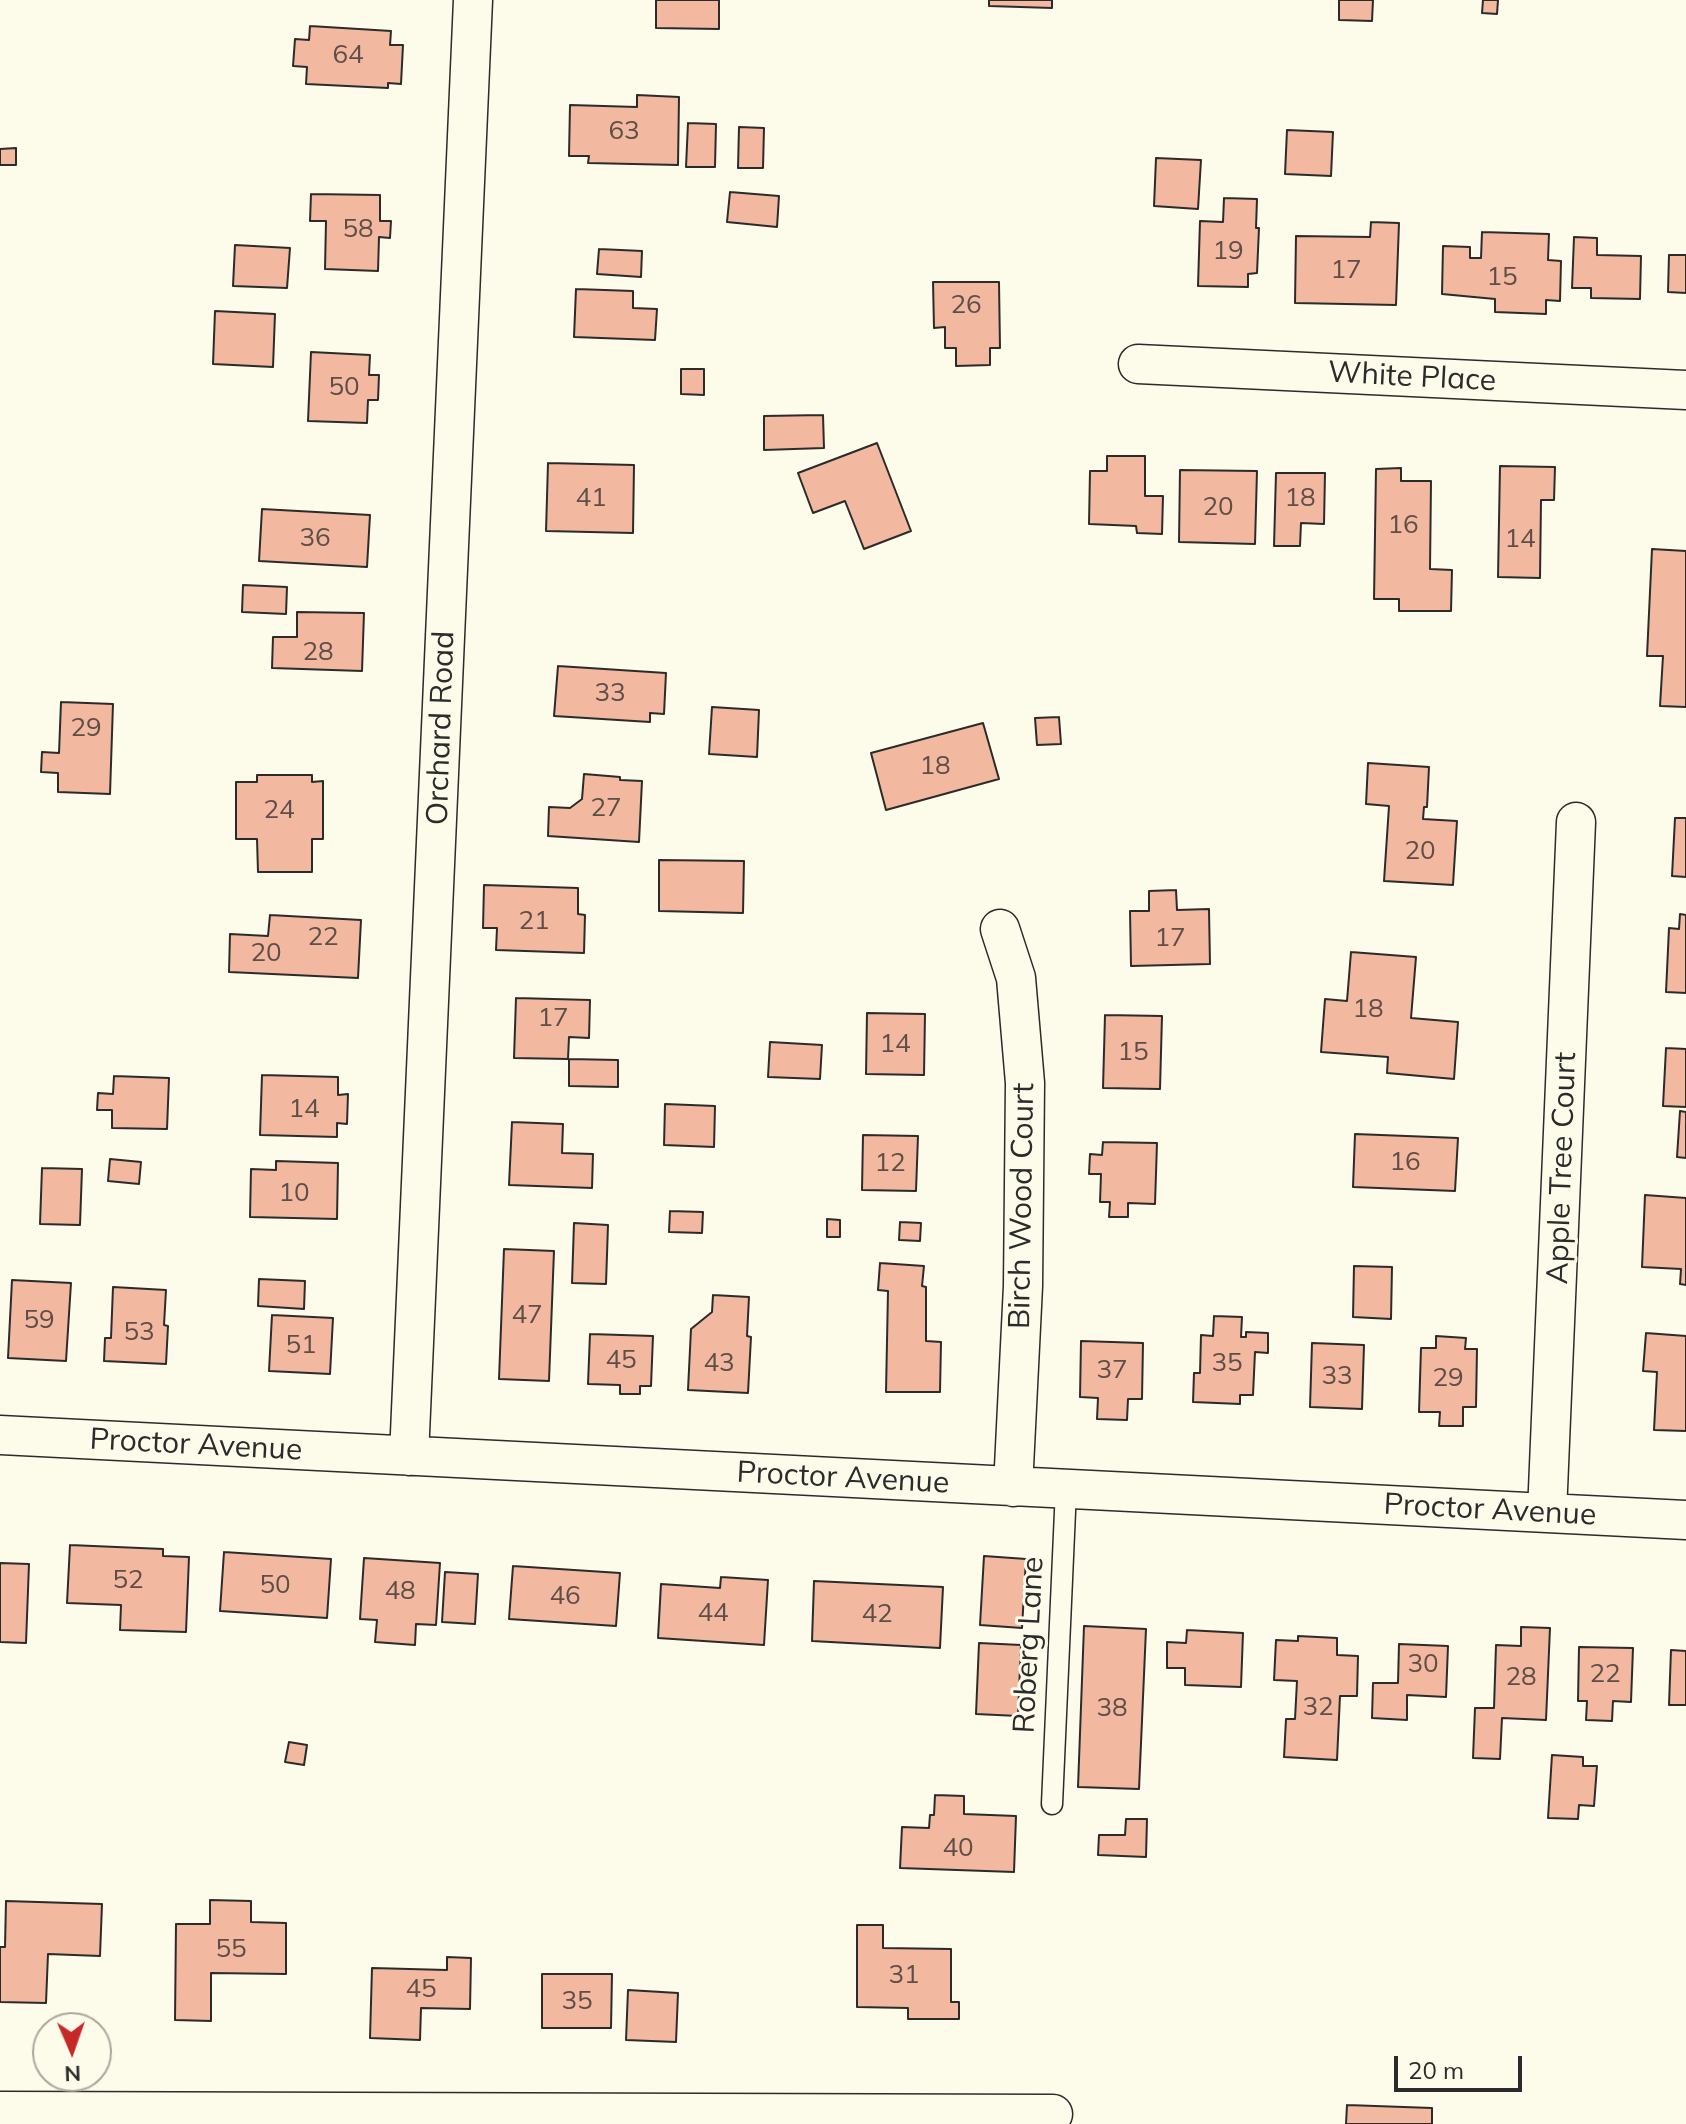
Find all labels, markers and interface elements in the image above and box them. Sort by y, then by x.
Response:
house number: 64 [332,39,364,71]
house number: 63 [608,115,640,147]
house number: 58 [342,213,374,245]
house number: 19 [1212,235,1244,267]
house number: 17 [1330,254,1362,286]
house number: 15 [1486,261,1518,293]
house number: 26 [950,289,982,321]
street label: White Place [1327,355,1497,399]
house number: 50 [328,371,360,403]
house number: 41 [575,482,607,514]
house number: 18 [1284,482,1316,514]
house number: 20 [1202,491,1234,523]
house number: 16 [1387,509,1419,541]
house number: 36 [299,522,331,554]
house number: 14 [1504,523,1536,555]
street label: Orchard Road [420,630,462,826]
house number: 28 [302,636,334,668]
house number: 33 [594,677,626,709]
house number: 29 [70,712,102,744]
house number: 18 [919,750,951,782]
house number: 27 [590,792,622,824]
house number: 24 [263,794,295,826]
house number: 20 [1404,835,1436,867]
house number: 21 [518,905,550,937]
house number: 22 [307,921,339,953]
house number: 17 [1154,922,1186,954]
house number: 20 [250,937,282,969]
house number: 18 [1352,993,1384,1025]
house number: 17 [537,1002,569,1034]
house number: 14 [879,1028,911,1060]
house number: 15 [1117,1036,1149,1068]
street label: Apple Tree Court [1540,1051,1584,1285]
street label: Birch Wood Court [1002,1083,1042,1329]
house number: 14 [288,1093,320,1125]
house number: 16 [1389,1146,1421,1178]
house number: 12 [874,1147,906,1179]
house number: 10 [278,1177,310,1209]
house number: 47 [511,1299,543,1331]
house number: 59 [23,1304,55,1336]
house number: 53 [123,1316,155,1348]
house number: 51 [285,1329,317,1361]
house number: 45 [605,1344,637,1376]
house number: 43 [703,1347,735,1379]
house number: 35 [1211,1347,1243,1379]
house number: 37 [1096,1354,1128,1386]
house number: 33 [1321,1360,1353,1392]
house number: 29 [1432,1362,1464,1394]
street label: Proctor Avenue [89,1421,303,1469]
street label: Proctor Avenue [736,1454,950,1502]
street label: Proctor Avenue [1383,1486,1597,1534]
street label: Roberg Lane [1006,1556,1052,1734]
house number: 52 [112,1564,144,1596]
house number: 50 [259,1569,291,1601]
house number: 48 [384,1575,416,1607]
house number: 46 [549,1580,581,1612]
house number: 44 [697,1597,729,1629]
house number: 42 [861,1598,893,1630]
house number: 30 [1407,1648,1439,1680]
house number: 22 [1589,1658,1621,1690]
house number: 28 [1505,1661,1537,1693]
house number: 32 [1302,1691,1334,1723]
house number: 38 [1096,1692,1128,1724]
house number: 40 [942,1832,974,1864]
house number: 55 [215,1933,247,1965]
house number: 31 [888,1959,920,1991]
house number: 45 [405,1973,437,2005]
house number: 35 [561,1985,593,2017]
north arrow [32,2012,112,2092]
scale bar [1398,2040,1526,2090]
text: 20 m [1408,2055,1464,2085]
text: N [64,2060,82,2088]

